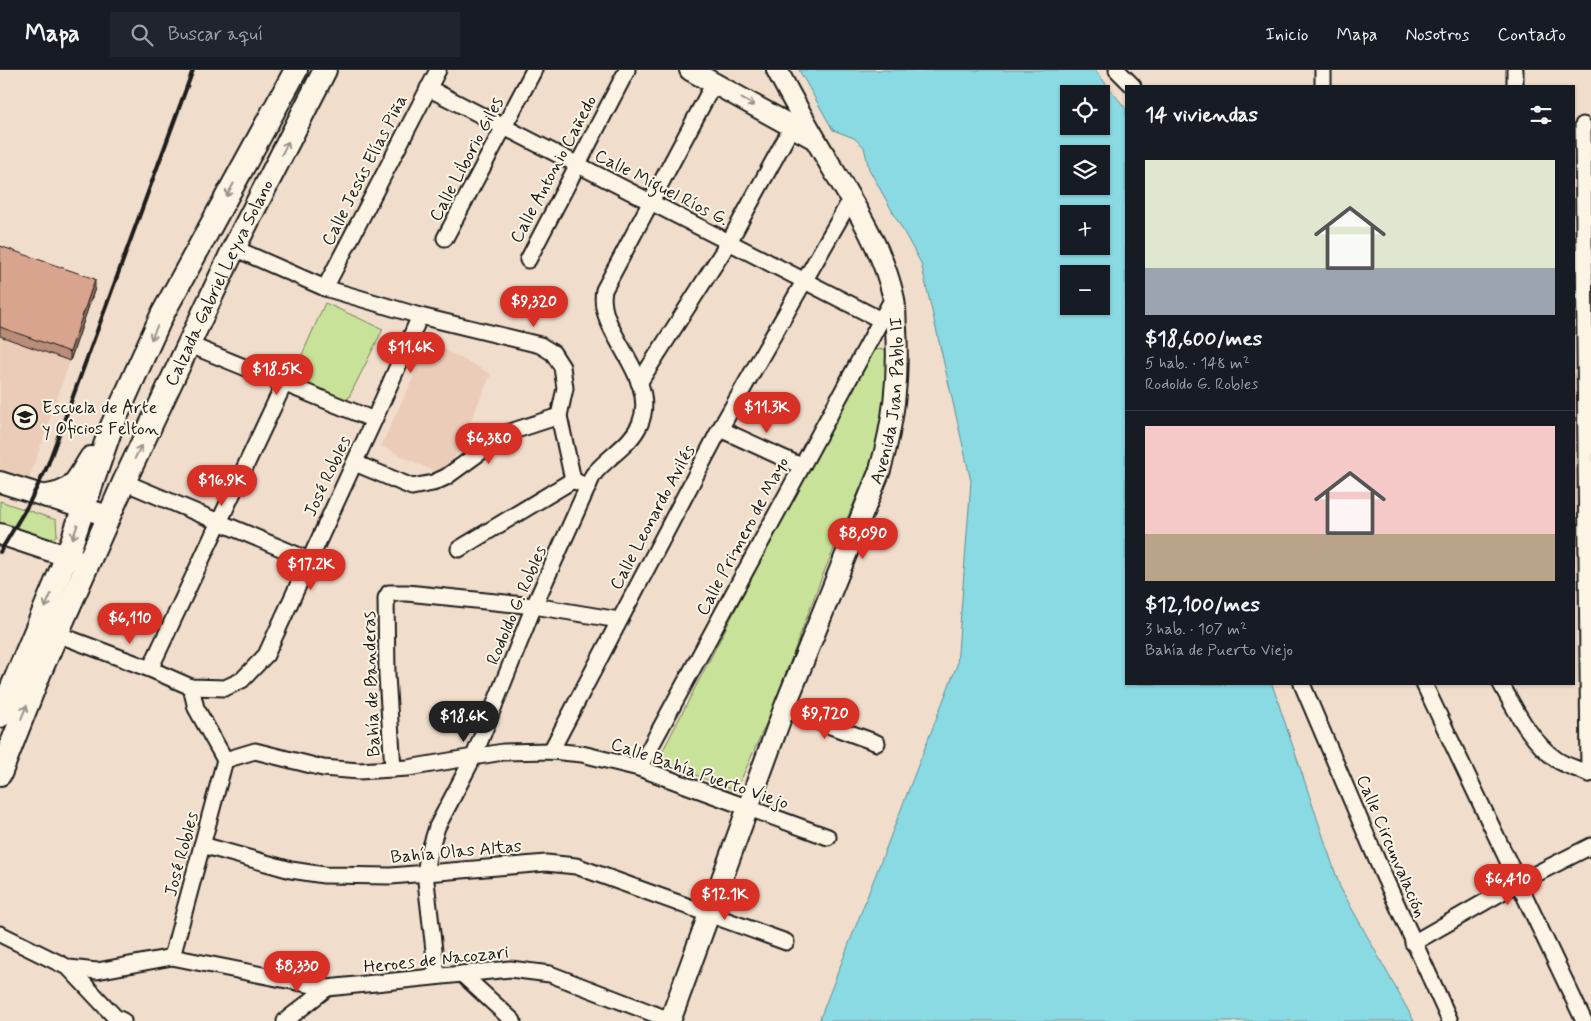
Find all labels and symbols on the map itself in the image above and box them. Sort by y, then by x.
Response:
street label: Calle Jesús Elías Piña [316,91,413,250]
street label: Calle Antonio Cañedo [505,91,603,248]
street label: Calle Liborio Giles [424,93,510,226]
one-way arrow [741,97,756,107]
one-way arrow [281,141,290,156]
street label: Calle Miguel Ríos G. [590,144,733,234]
street label: Calzada Gabriel Leyva Solano [160,176,280,390]
one-way arrow [225,182,235,196]
pin: $9,320 [493,286,575,328]
street label: Avenida Juan Pablo II [864,317,910,488]
one-way arrow [148,325,158,340]
pin: $11.6K [370,332,452,374]
pin: $18.5K [236,354,318,396]
pin: $11.3K [726,392,808,434]
place label: Escuela de Arte y Oficios Felton [42,396,159,441]
school or university icon: Escuela de Arte y Oficios Felton [12,404,38,430]
pin: $6,380 [448,422,530,465]
street label: José Robles [299,432,357,521]
street label: Calle Leonardo Avilés [604,441,701,594]
one-way arrow [134,445,144,460]
street label: Calle Primero de Mayo [691,453,795,620]
pin: $16.9K [181,464,263,507]
pin: $8,090 [822,518,904,560]
one-way arrow [70,524,79,539]
street label: Rodoldo G. Robles [481,542,553,669]
pin: $17.2K [270,548,352,591]
one-way arrow [42,593,52,608]
pin: $6,110 [89,602,171,645]
street label: Bahía de Banderas [357,611,387,757]
pin: $9,720 [784,698,866,740]
pin: $18.6K [423,700,505,743]
one-way arrow [20,705,29,721]
street label: Calle Bahía Puerto Viejo [607,732,792,816]
street label: Calle Circunvalación [1350,771,1432,922]
street label: José Robles [159,809,205,899]
street label: Bahía Olas Altas [390,834,523,870]
pin: $6,410 [1467,864,1549,906]
pin: $12.1K [684,878,766,921]
street label: Heroes de Nacozari [362,940,510,980]
pin: $8,330 [256,950,338,993]

